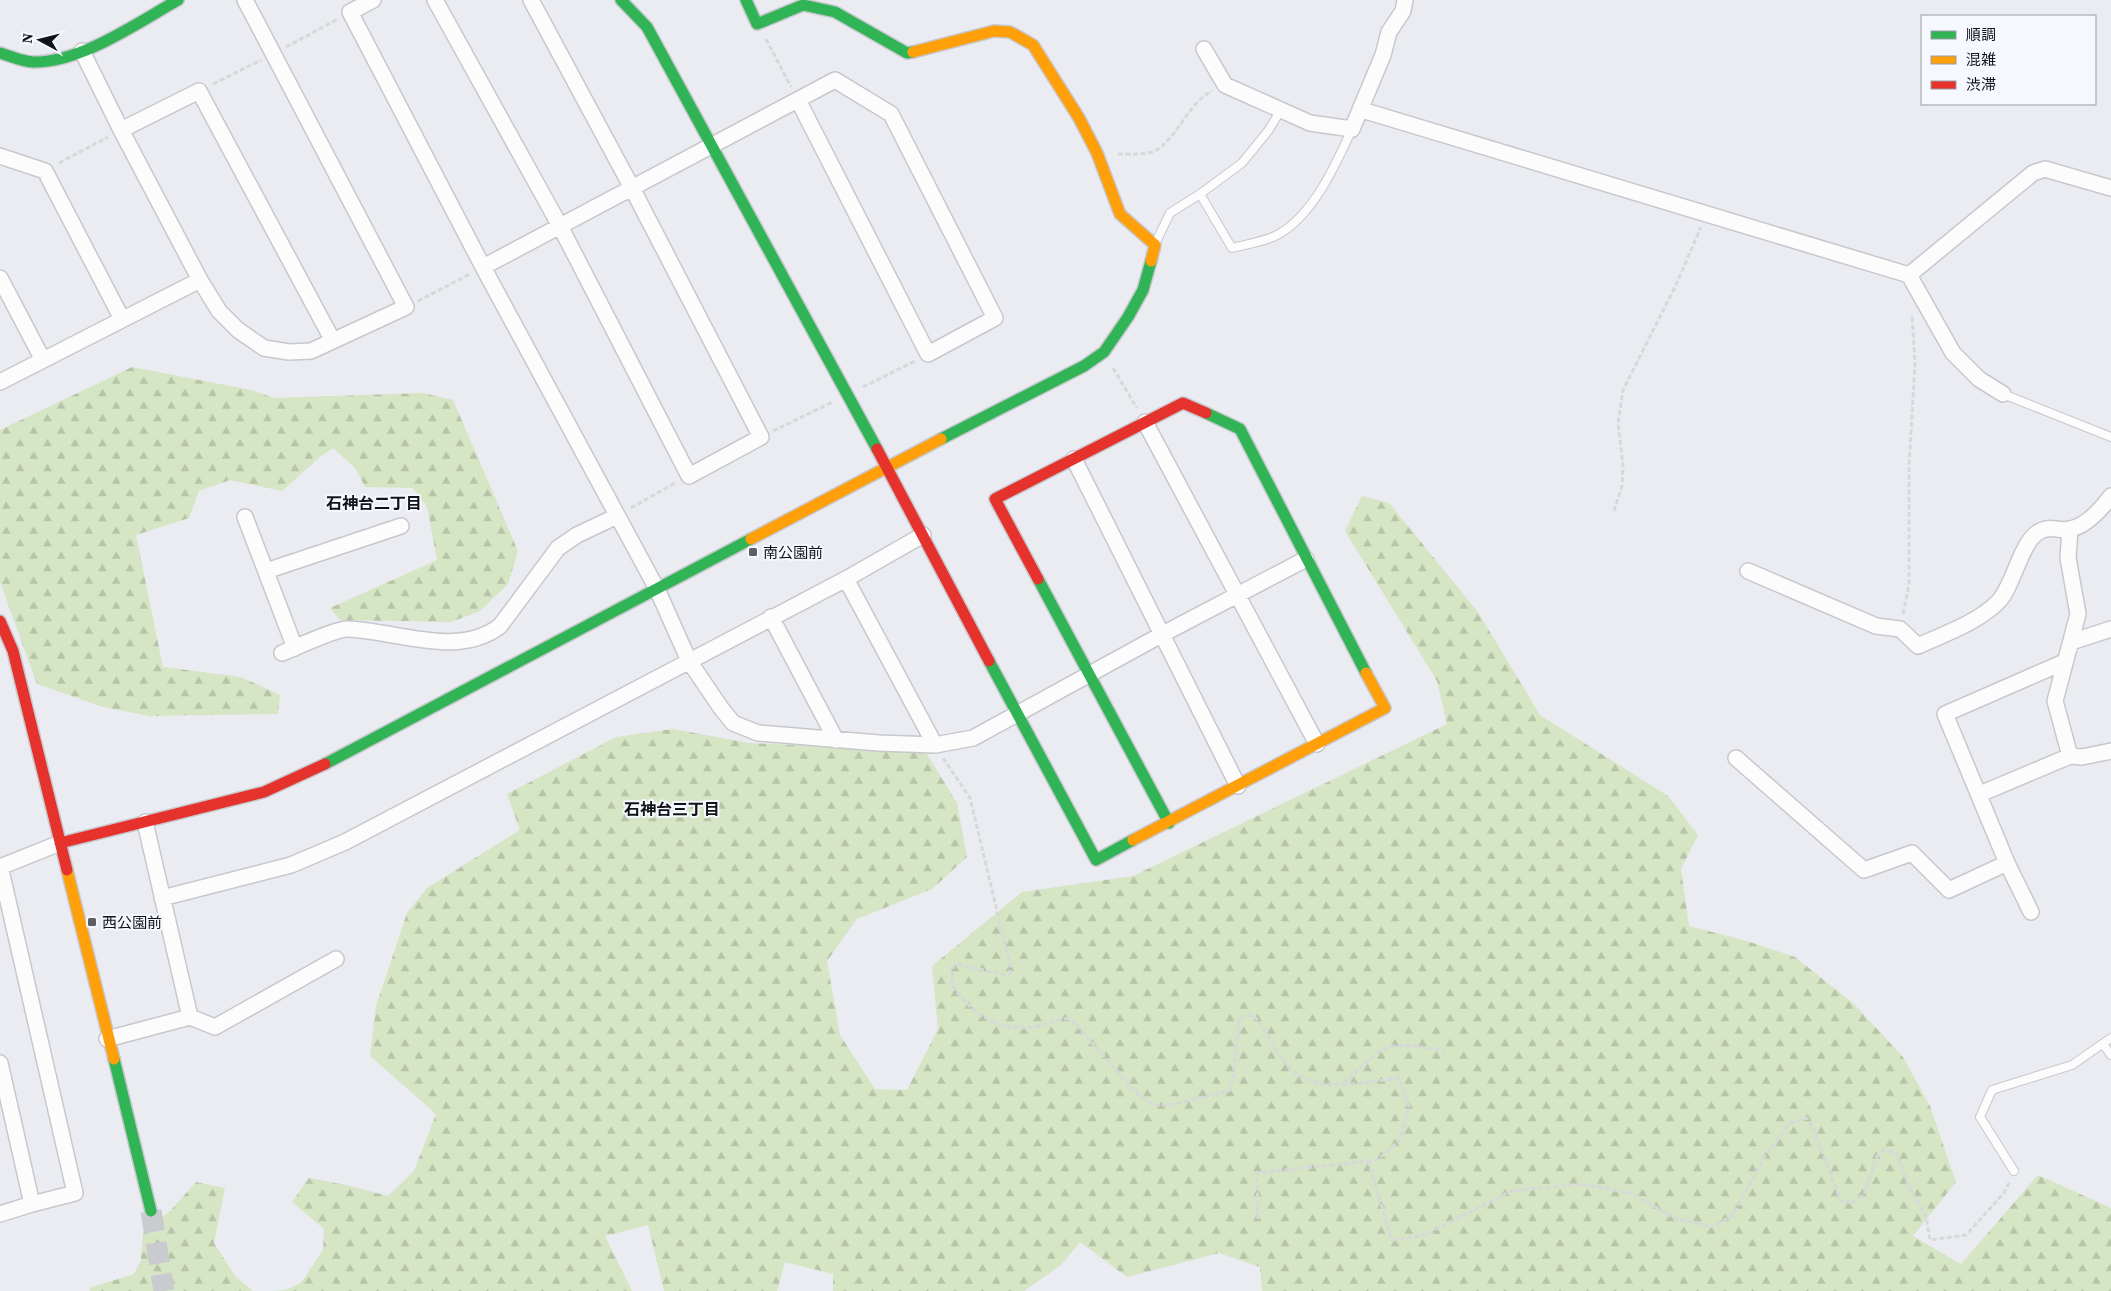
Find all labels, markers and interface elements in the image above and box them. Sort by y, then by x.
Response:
north arrow [15,15,65,65]
legend [1921,15,2096,105]
text: 順調 [1966,24,1996,45]
text: N [17,32,38,45]
text: 混雑 [1966,49,1996,70]
text: 渋滞 [1966,74,1996,95]
district label: 石神台二丁目 [326,492,422,514]
place label: 南公園前 [763,542,823,563]
marker: 南公園前 [747,546,759,558]
district label: 石神台三丁目 [624,798,720,820]
place label: 西公園前 [102,912,162,933]
marker: 西公園前 [86,916,98,928]

